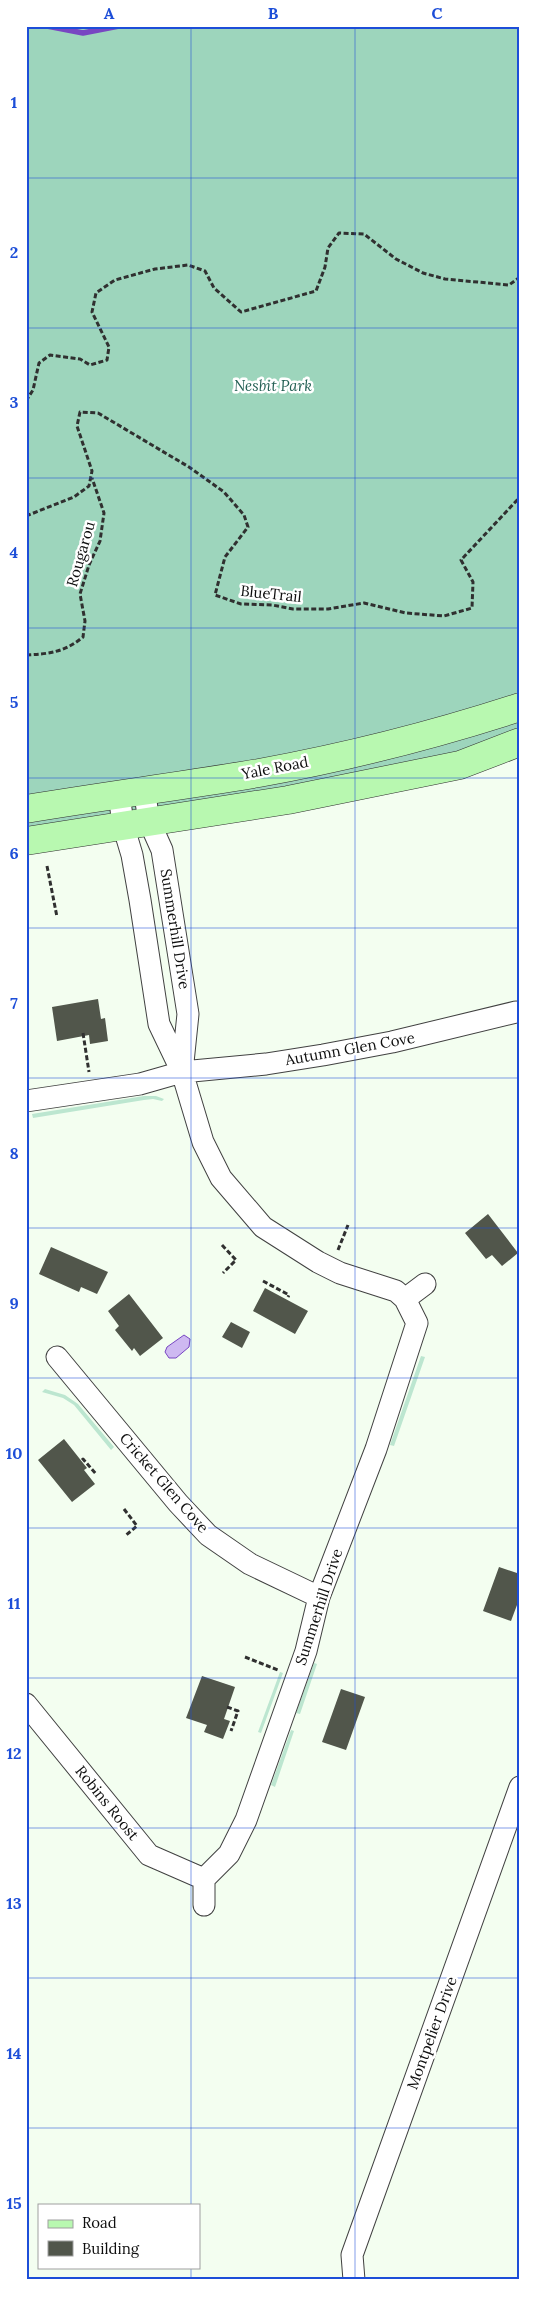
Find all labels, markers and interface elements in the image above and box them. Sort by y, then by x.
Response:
text: A [104,3,115,23]
text: B [268,3,279,23]
text: C [431,3,443,23]
text: 1 [11,92,17,112]
text: 2 [10,242,18,262]
park label: Nesbit Park [234,376,312,395]
text: 3 [10,392,19,412]
street label: Rougarou [62,519,99,589]
text: 4 [10,542,19,562]
street label: BlueTrail [239,581,303,606]
text: 5 [10,692,19,712]
street label: Yale Road [239,752,310,783]
text: 6 [9,843,19,863]
street label: Summerhill Drive [157,867,194,990]
text: 7 [10,993,18,1013]
street label: Autumn Glen Cove [283,1028,416,1069]
text: 8 [9,1143,19,1163]
text: 9 [9,1293,19,1313]
street label: Cricket Glen Cove [116,1429,213,1537]
text: 10 [6,1443,22,1463]
street label: Summerhill Drive [291,1546,346,1668]
text: 11 [8,1593,21,1613]
text: 12 [6,1743,22,1763]
street label: Robins Roost [71,1761,143,1844]
text: 13 [6,1893,22,1913]
street label: Montpelier Drive [402,1974,461,2092]
text: 14 [6,2043,22,2063]
text: 15 [6,2193,22,2213]
legend [38,2204,200,2268]
text: Road [82,2213,117,2232]
text: Building [82,2239,140,2258]

